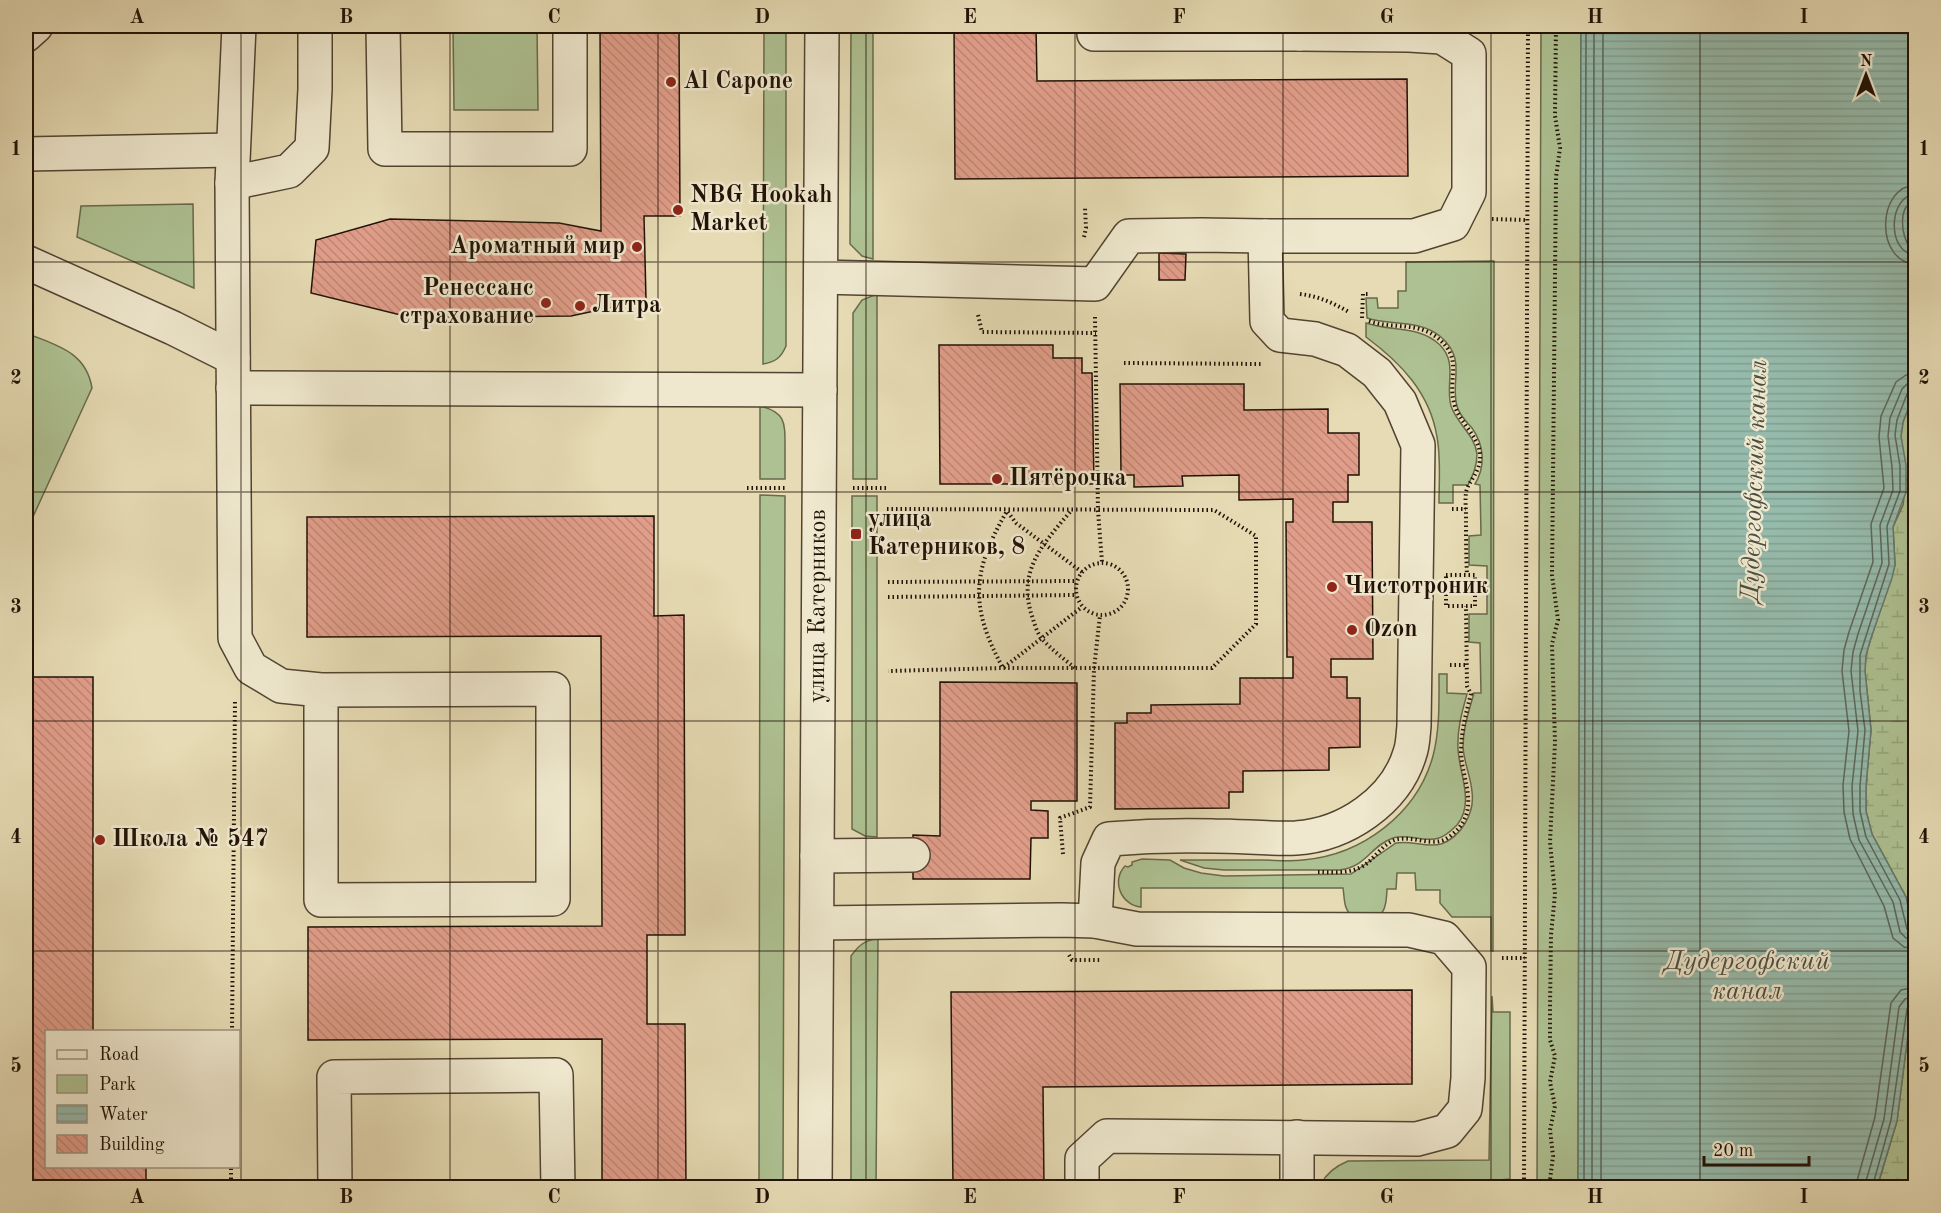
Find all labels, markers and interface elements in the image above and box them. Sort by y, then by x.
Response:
text: A [129,8,145,28]
text: B [339,8,353,28]
text: C [547,8,561,28]
text: D [754,8,770,28]
text: E [963,8,977,28]
text: F [1172,8,1186,28]
text: G [1380,8,1394,28]
text: H [1587,8,1603,28]
text: I [1800,8,1808,28]
north arrow [1836,45,1896,105]
text: N [1860,54,1873,70]
place label: Al Capone [683,70,793,94]
marker: Al Capone [664,75,678,89]
text: 1 [10,140,22,160]
text: 1 [1918,140,1930,160]
place label: NBG Hookah Market [690,184,832,236]
marker: NBG Hookah Market [671,203,685,217]
place label: Ароматный мир [450,235,625,259]
marker: Ароматный мир [630,240,644,254]
place label: Ренессанс страхование [399,277,534,329]
place label: Литра [592,294,661,318]
marker: Ренессанс страхование [539,296,553,310]
marker: Литра [573,299,587,313]
water label: Дудергофский канал [1738,359,1772,606]
text: 2 [10,369,22,389]
text: 2 [1918,369,1930,389]
place label: Пятёрочка [1009,467,1127,491]
marker: Пятёрочка [990,472,1004,486]
place label: улица Катерников, 8 [868,508,1025,560]
street label: улица Катерников [806,509,831,703]
marker: улица Катерников, 8 [849,527,863,541]
place label: Чистотроник [1344,575,1489,599]
marker: Чистотроник [1325,580,1339,594]
text: 3 [10,598,22,618]
text: 3 [1918,598,1930,618]
place label: Ozon [1364,618,1418,642]
marker: Ozon [1345,623,1359,637]
place label: Школа № 547 [112,827,269,852]
text: 4 [10,828,22,848]
text: 4 [1918,828,1930,848]
marker: Школа № 547 [93,833,107,847]
water label: Дудергофский канал [1661,949,1830,1005]
legend [45,1030,240,1168]
text: Road [99,1046,139,1064]
text: 5 [10,1056,22,1077]
text: 5 [1918,1056,1930,1077]
text: Park [99,1076,136,1094]
text: Water [99,1106,148,1124]
scale bar [1704,1129,1809,1167]
text: Building [99,1136,165,1154]
text: 20 m [1713,1142,1753,1160]
text: A [129,1188,145,1208]
text: B [339,1188,353,1208]
text: C [547,1188,561,1208]
text: D [754,1188,770,1208]
text: E [963,1188,977,1208]
text: F [1172,1188,1186,1208]
text: G [1380,1188,1394,1208]
text: H [1587,1188,1603,1208]
text: I [1800,1188,1808,1208]

